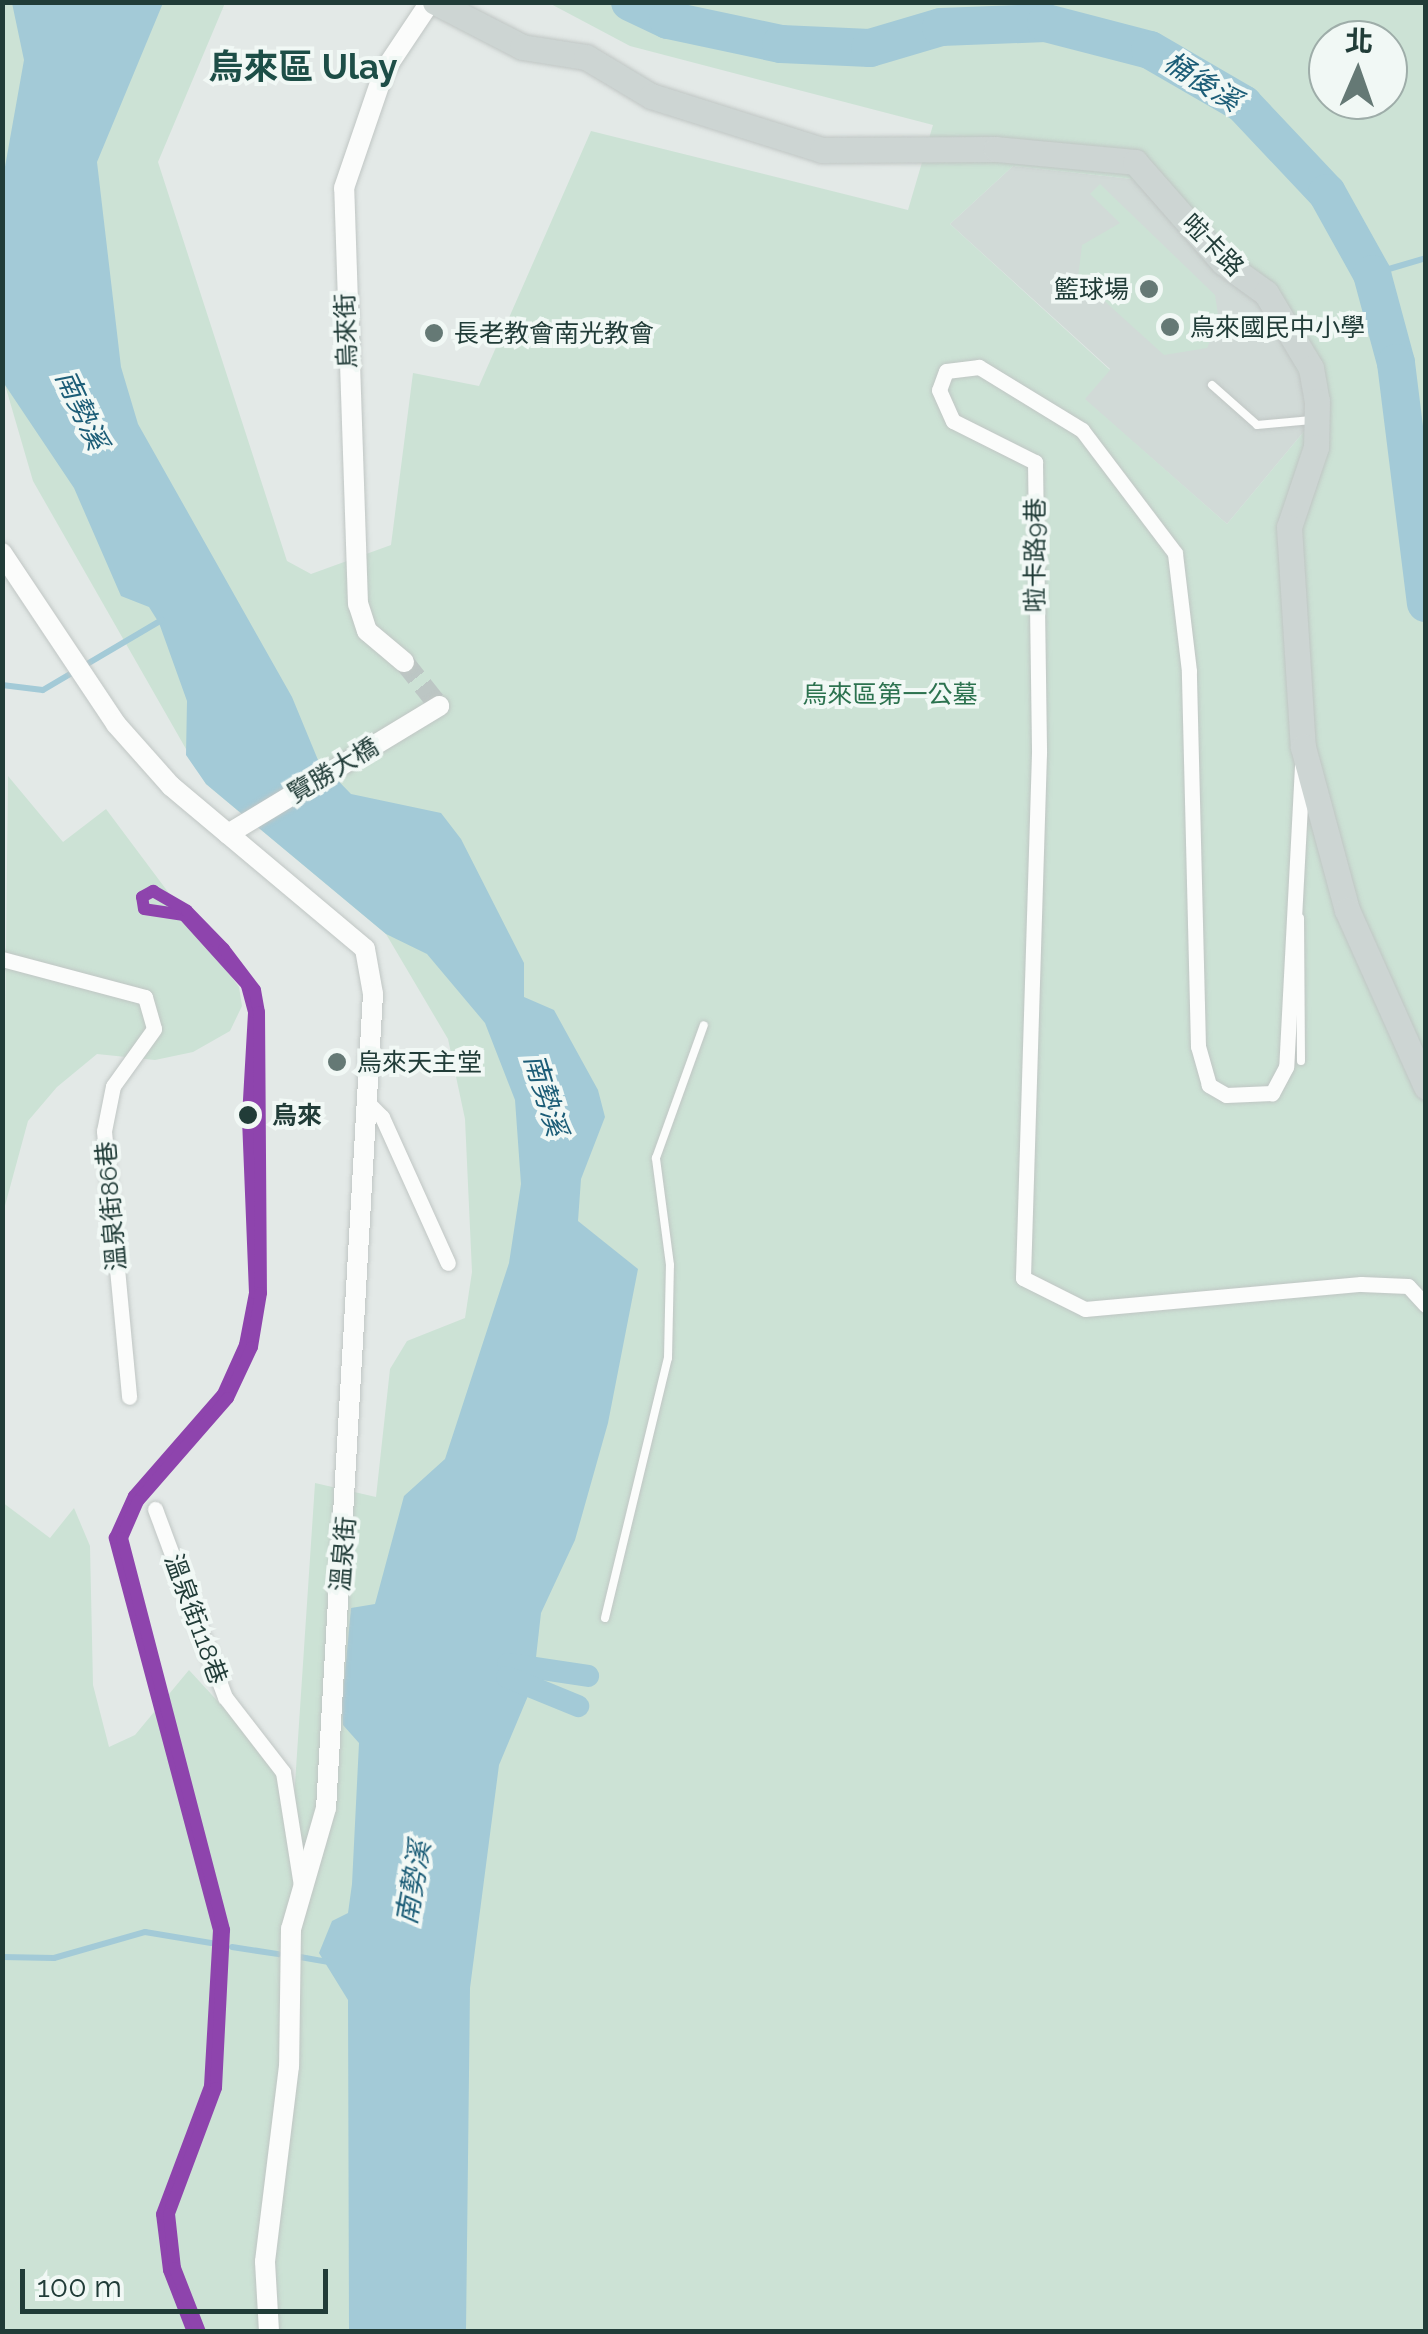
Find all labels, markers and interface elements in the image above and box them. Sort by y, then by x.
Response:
north arrow [1308,20,1408,120]
text: 北 [1344,25,1374,58]
water label: 桶後溪 [1157,45,1247,119]
district label: 烏來區 Ulay [208,46,398,88]
street label: 啦卡路 [1176,208,1250,282]
place label: 籃球場 [1054,274,1129,304]
marker: 籃球場 [1138,278,1160,300]
street label: 烏來街 [330,293,362,369]
place label: 烏來國民中小學 [1190,312,1365,342]
marker: 烏來國民中小學 [1159,316,1181,338]
place label: 長老教會南光教會 [454,318,654,348]
marker: 長老教會南光教會 [423,322,445,344]
water label: 南勢溪 [48,365,114,455]
street label: 啦卡路9巷 [1020,498,1050,612]
park label: 烏來區第一公墓 [803,679,977,709]
street label: 覽勝大橋 [282,731,384,809]
place label: 烏來天主堂 [357,1047,482,1077]
water label: 南勢溪 [517,1050,573,1140]
marker: 烏來天主堂 [326,1051,348,1073]
marker: 烏來 [233,1100,263,1130]
place label: 烏來 [272,1100,322,1130]
street label: 溫泉街86巷 [90,1140,132,1272]
street label: 溫泉街 [325,1515,361,1593]
street label: 溫泉街118巷 [159,1550,233,1688]
water label: 南勢溪 [390,1839,438,1927]
scale bar [25,2249,332,2311]
text: 100 m [37,2269,122,2304]

